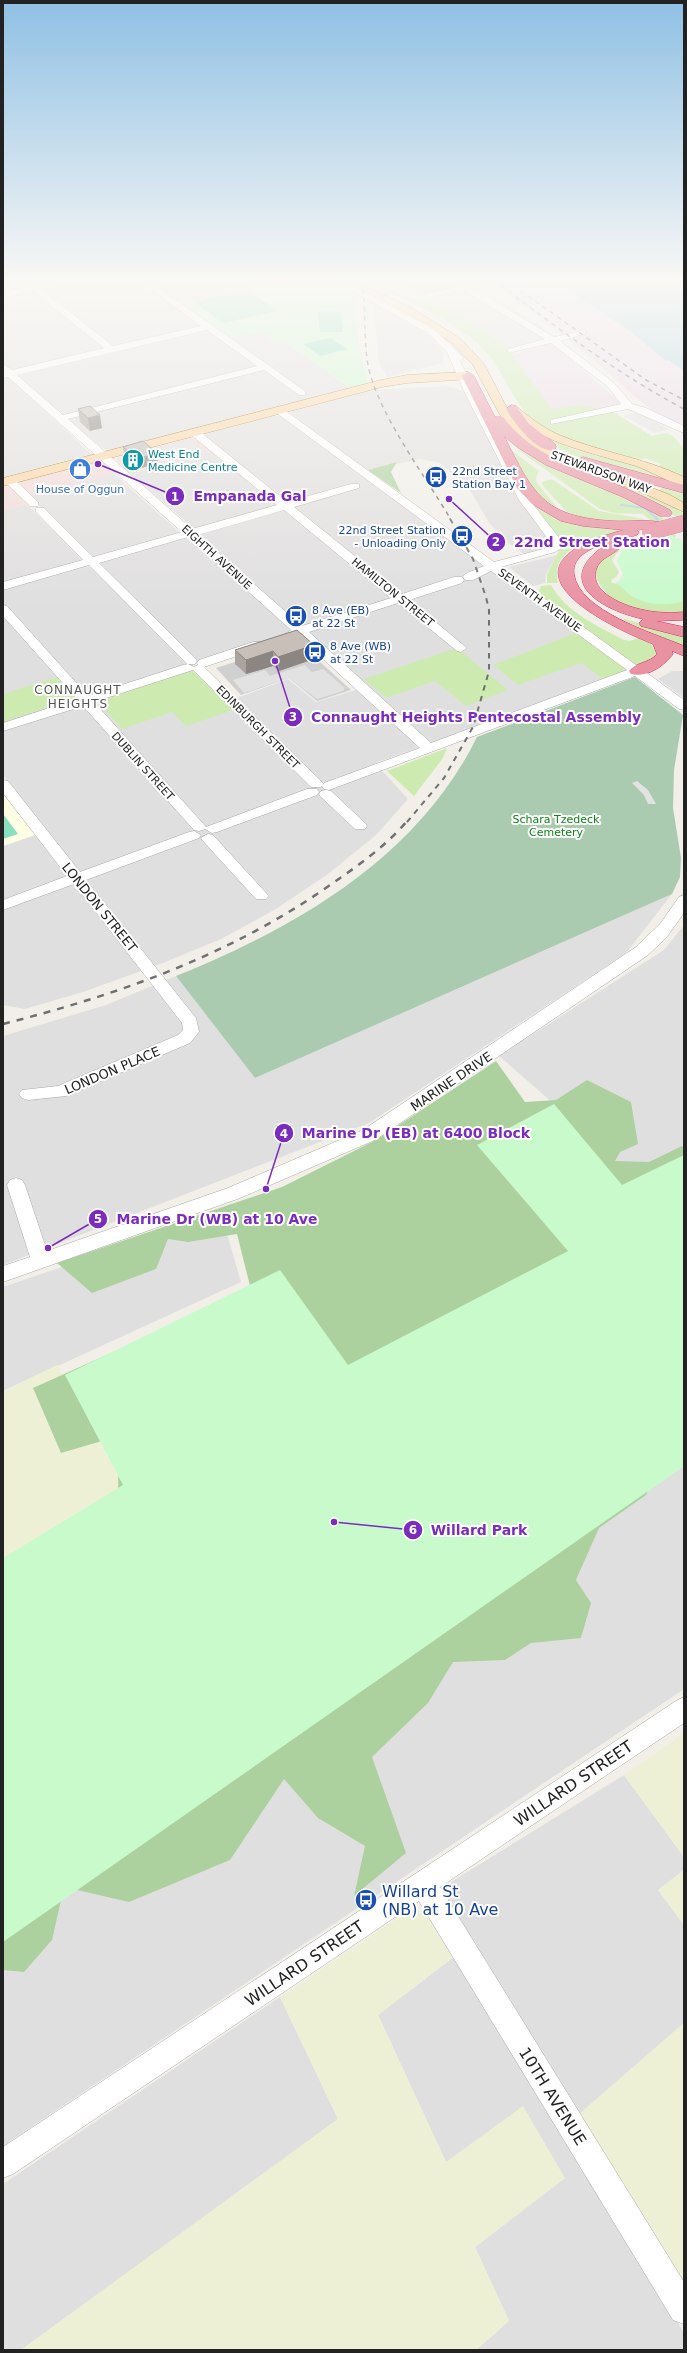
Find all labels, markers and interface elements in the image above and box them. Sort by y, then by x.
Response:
building icon: West End Medicine Centre [120,447,146,473]
place label: West End Medicine Centre [148,448,238,474]
street label: STEWARDSON WAY [549,448,653,497]
shop icon: House of Oggun [67,456,93,482]
bus stop icon: 22nd Street Station Bay 1 [423,464,449,490]
place label: 22nd Street Station Bay 1 [452,465,526,491]
place label: House of Oggun [36,483,124,496]
callout: Empanada Gal [165,483,314,509]
text: Empanada Gal [193,488,307,504]
text: 1 [171,490,179,504]
street label: EIGHTH AVENUE [179,522,254,592]
bus stop icon: 22nd Street Station - Unloading Only [449,523,475,549]
place label: 22nd Street Station - Unloading Only [339,524,446,550]
callout: 22nd Street Station [486,529,678,555]
text: 22nd Street Station [514,534,670,550]
text: 2 [492,535,500,549]
street label: HAMILTON STREET [349,555,437,630]
street label: SEVENTH AVENUE [496,566,584,635]
bus stop icon: 8 Ave (EB) at 22 St [283,603,309,629]
place label: 8 Ave (EB) at 22 St [312,604,369,630]
bus stop icon: 8 Ave (WB) at 22 St [302,639,328,665]
place label: 8 Ave (WB) at 22 St [330,640,391,666]
district label: CONNAUGHT HEIGHTS [34,683,122,711]
street label: EDINBURGH STREET [213,683,302,772]
callout: Connaught Heights Pentecostal Assembly [283,704,649,730]
text: Connaught Heights Pentecostal Assembly [311,709,641,725]
text: 3 [289,710,297,724]
street label: DUBLIN STREET [109,730,177,803]
park label: Schara Tzedeck Cemetery [513,813,600,839]
street label: LONDON STREET [59,860,140,955]
street label: LONDON PLACE [62,1044,162,1097]
street label: MARINE DRIVE [408,1049,495,1114]
callout: Marine Dr (EB) at 6400 Block [274,1120,539,1146]
text: Marine Dr (EB) at 6400 Block [302,1125,531,1141]
text: 4 [280,1127,288,1141]
callout: Marine Dr (WB) at 10 Ave [88,1206,325,1232]
text: Marine Dr (WB) at 10 Ave [117,1211,317,1227]
text: 5 [94,1212,102,1226]
callout: Willard Park [403,1517,535,1543]
text: Willard Park [431,1522,528,1538]
text: 6 [409,1523,417,1537]
street label: WILLARD STREET [510,1736,636,1830]
place label: Willard St (NB) at 10 Ave [382,1882,498,1919]
bus stop icon: Willard St (NB) at 10 Ave [353,1887,379,1913]
street label: WILLARD STREET [241,1916,367,2010]
street label: 10TH AVENUE [515,2044,590,2149]

